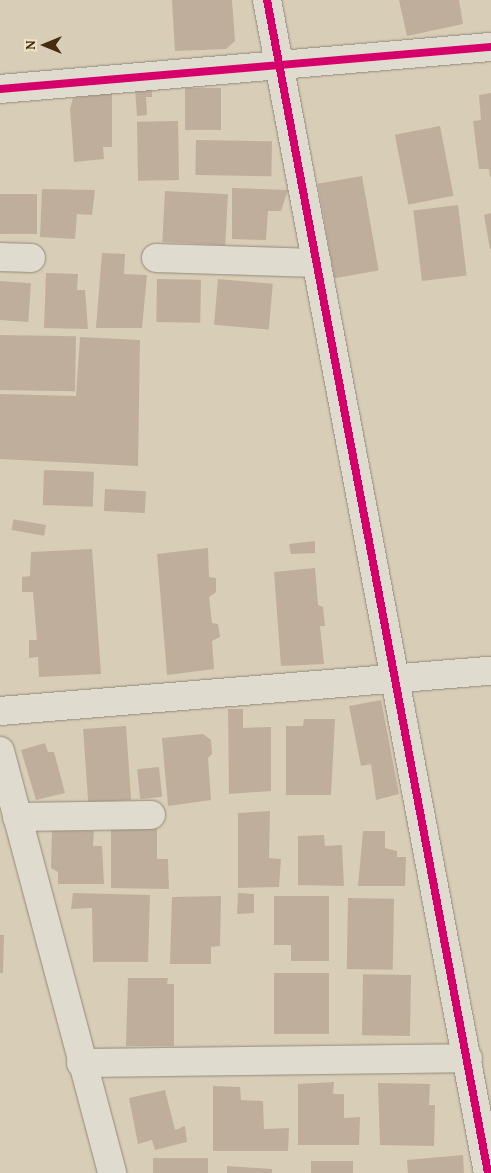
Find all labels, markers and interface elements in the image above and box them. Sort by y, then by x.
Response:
north arrow [20,20,70,70]
text: N [20,40,40,50]

